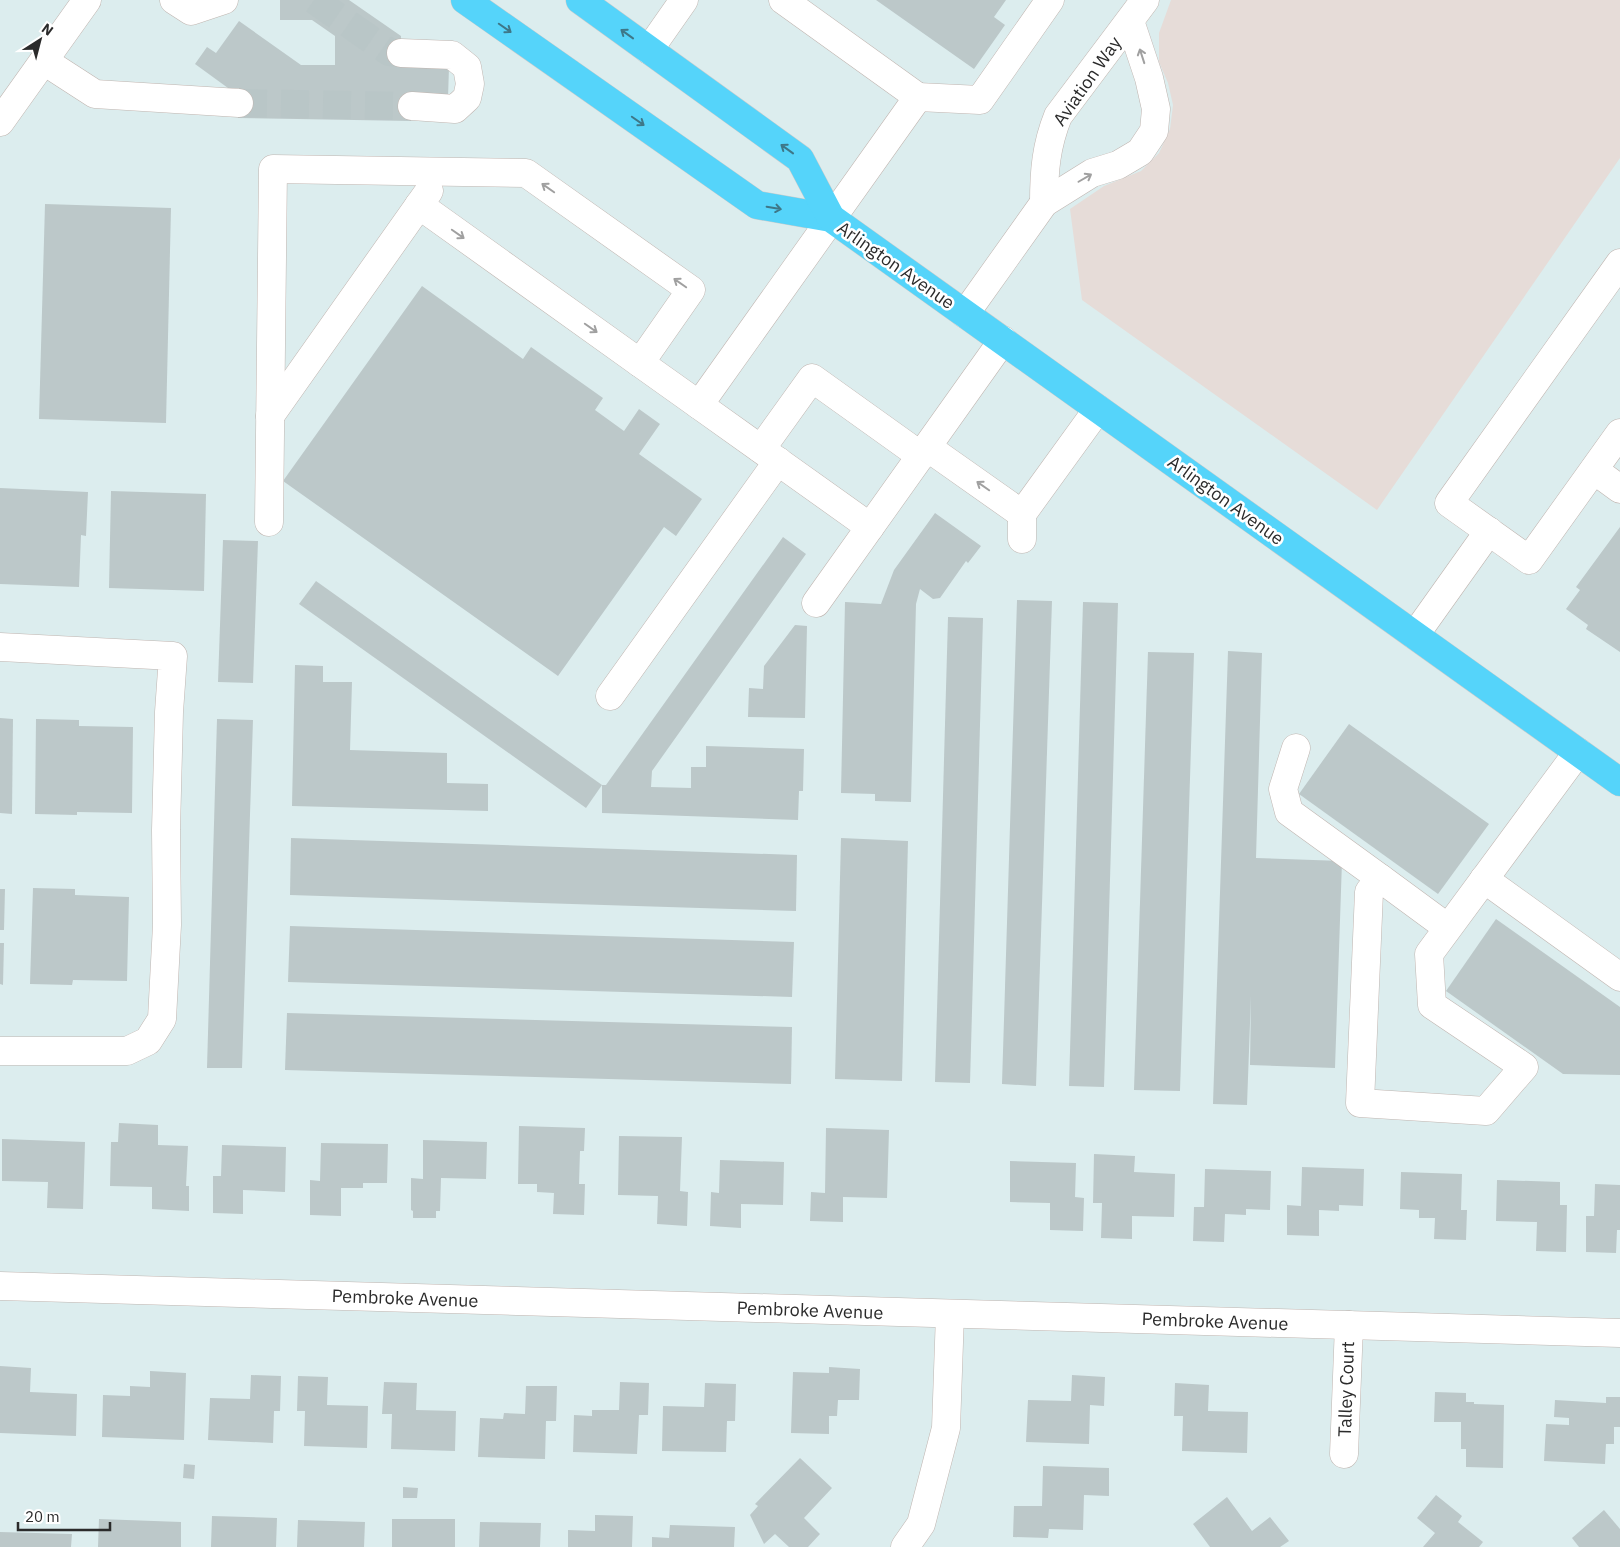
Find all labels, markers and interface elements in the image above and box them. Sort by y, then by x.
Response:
north arrow [15,15,65,65]
text: N [38,19,57,40]
one-way arrow [498,23,512,33]
one-way arrow [620,29,634,39]
street label: Aviation Way [1048,32,1126,130]
one-way arrow [1136,49,1146,65]
one-way arrow [631,116,645,126]
one-way arrow [780,144,794,154]
one-way arrow [1078,172,1092,182]
one-way arrow [541,183,555,193]
one-way arrow [766,204,782,214]
street label: Arlington Avenue [833,216,959,314]
one-way arrow [451,229,465,239]
one-way arrow [674,277,687,288]
one-way arrow [584,323,598,333]
street label: Arlington Avenue [1163,450,1289,550]
one-way arrow [976,481,990,491]
street label: Pembroke Avenue [331,1284,479,1312]
street label: Pembroke Avenue [736,1296,884,1324]
street label: Pembroke Avenue [1141,1307,1289,1335]
street label: Talley Court [1333,1341,1359,1437]
scale bar [18,1500,110,1532]
text: 20 m [25,1507,60,1526]

